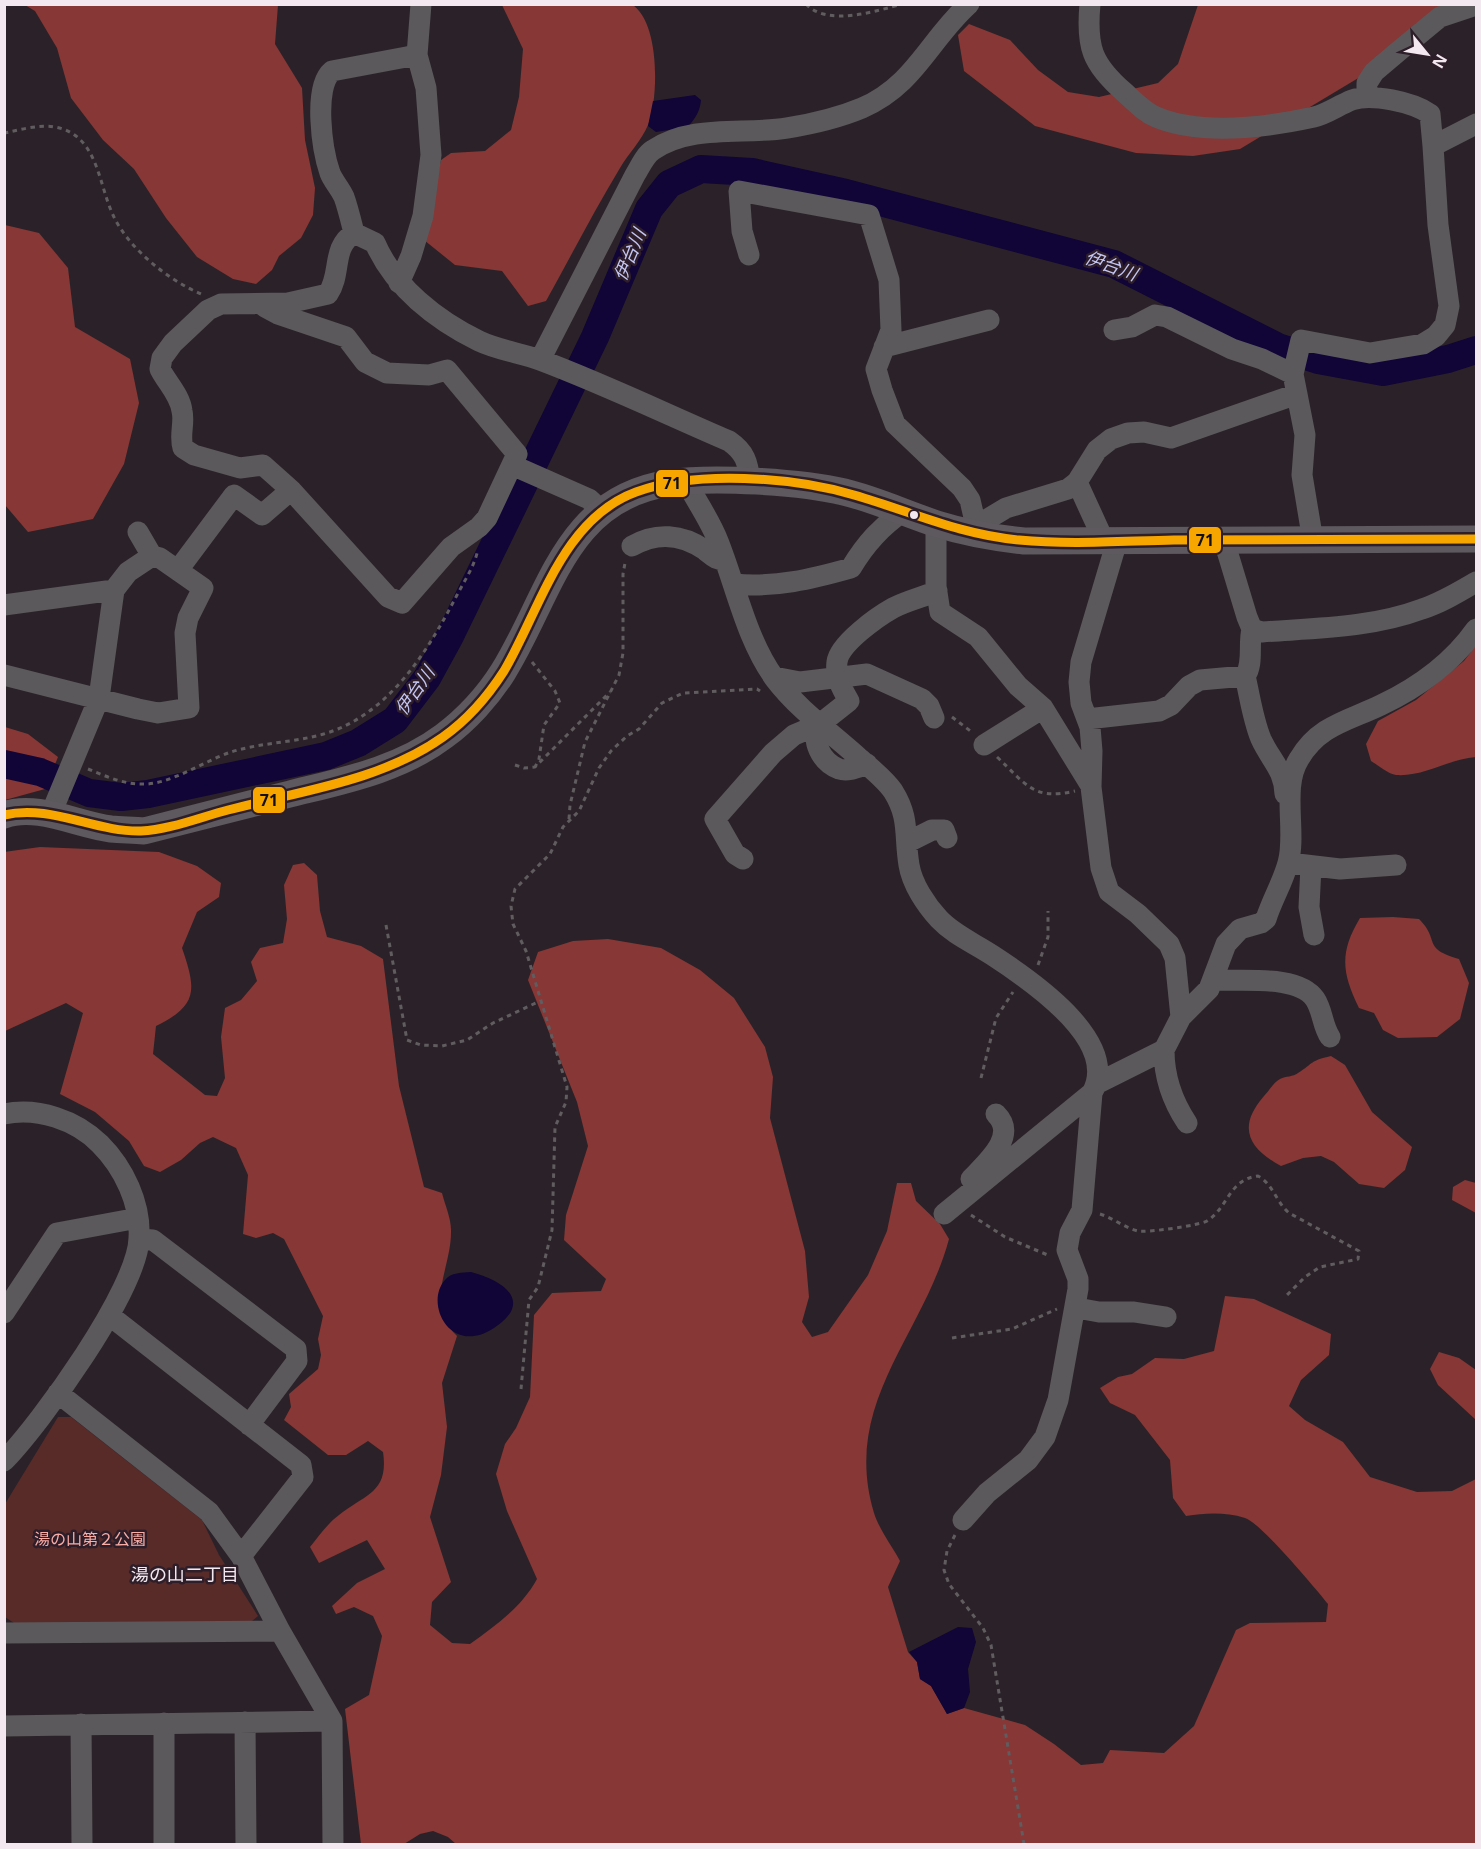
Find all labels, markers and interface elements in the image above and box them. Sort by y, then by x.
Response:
north arrow [1397,24,1457,84]
text: N [1427,50,1453,73]
water label: 伊台川 [607,223,651,284]
water label: 伊台川 [1082,245,1143,286]
line badge: 71 [655,469,689,498]
text: 71 [663,472,681,494]
unlabelled marker [908,509,920,521]
line badge: 71 [1188,526,1222,554]
text: 71 [1196,529,1214,551]
water label: 伊台川 [389,660,441,719]
line badge: 71 [252,786,286,814]
text: 71 [260,789,278,811]
park label: 湯の山第２公園 [34,1528,146,1550]
district label: 湯の山二丁目 [131,1562,239,1586]

